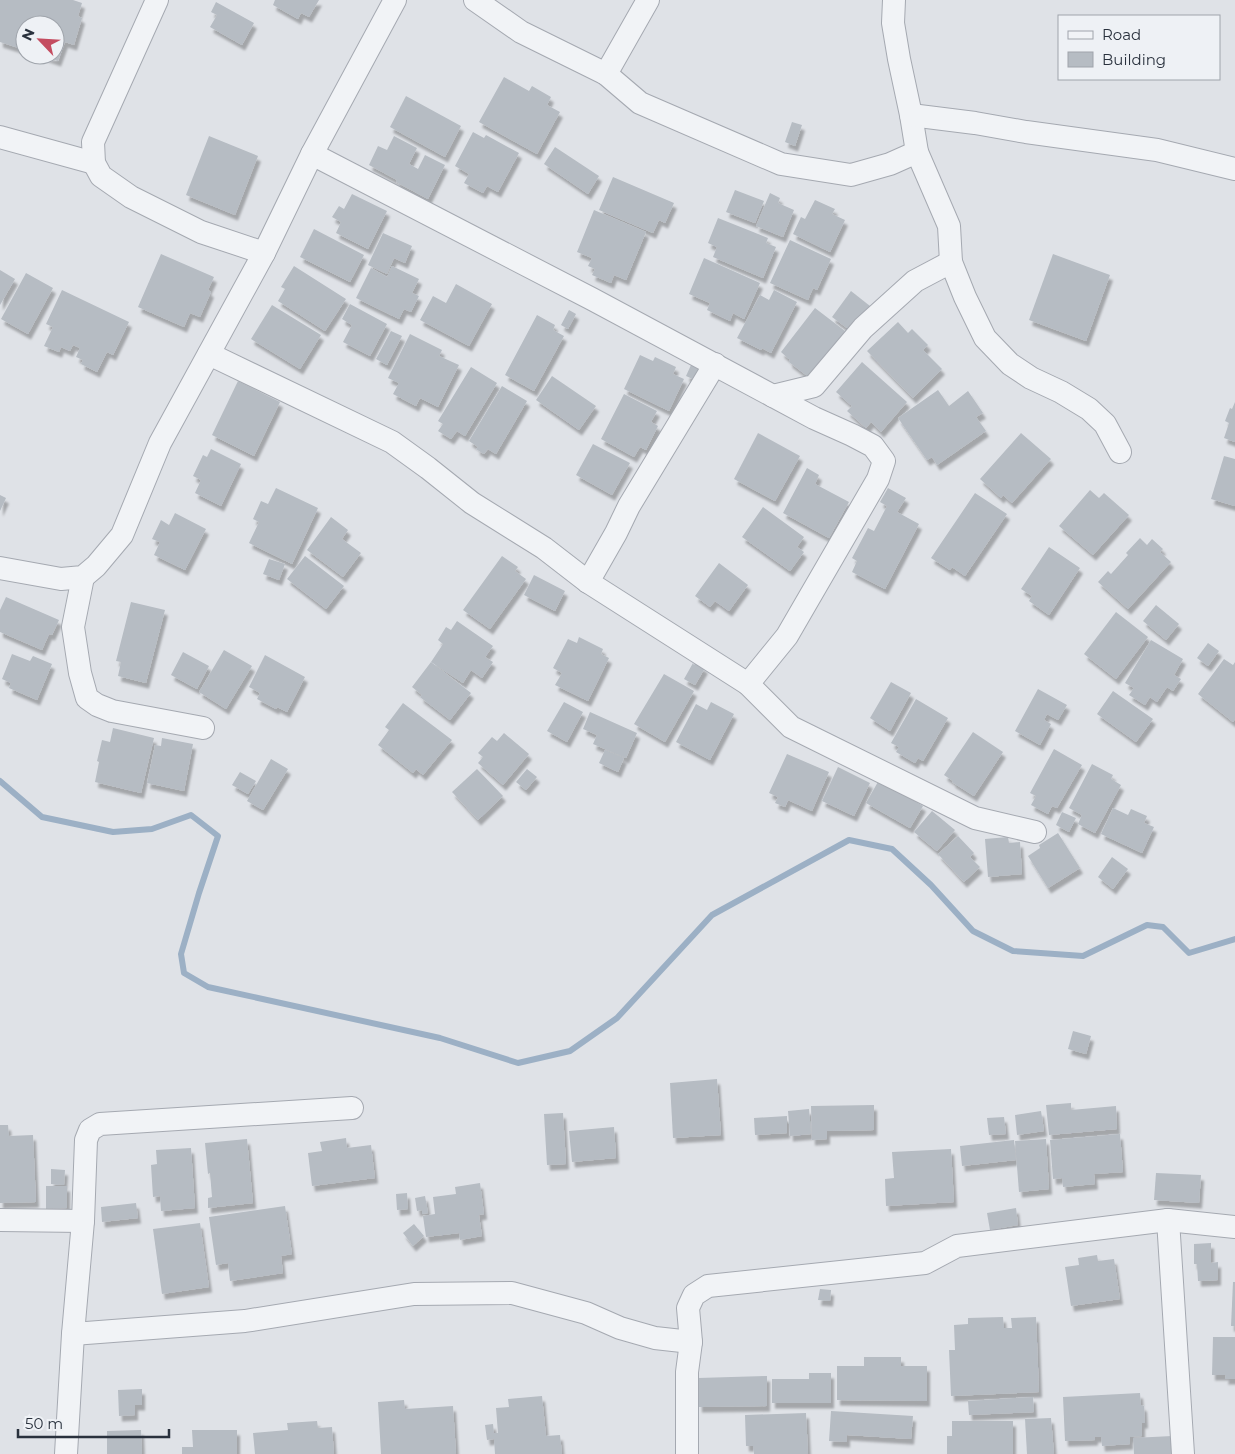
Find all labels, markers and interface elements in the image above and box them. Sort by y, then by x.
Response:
north arrow [15,15,65,65]
legend [1058,15,1220,80]
text: Road [1102,25,1141,44]
text: N [18,26,39,43]
text: Building [1102,50,1166,69]
scale bar [18,1406,169,1438]
text: 50 m [25,1414,63,1433]

